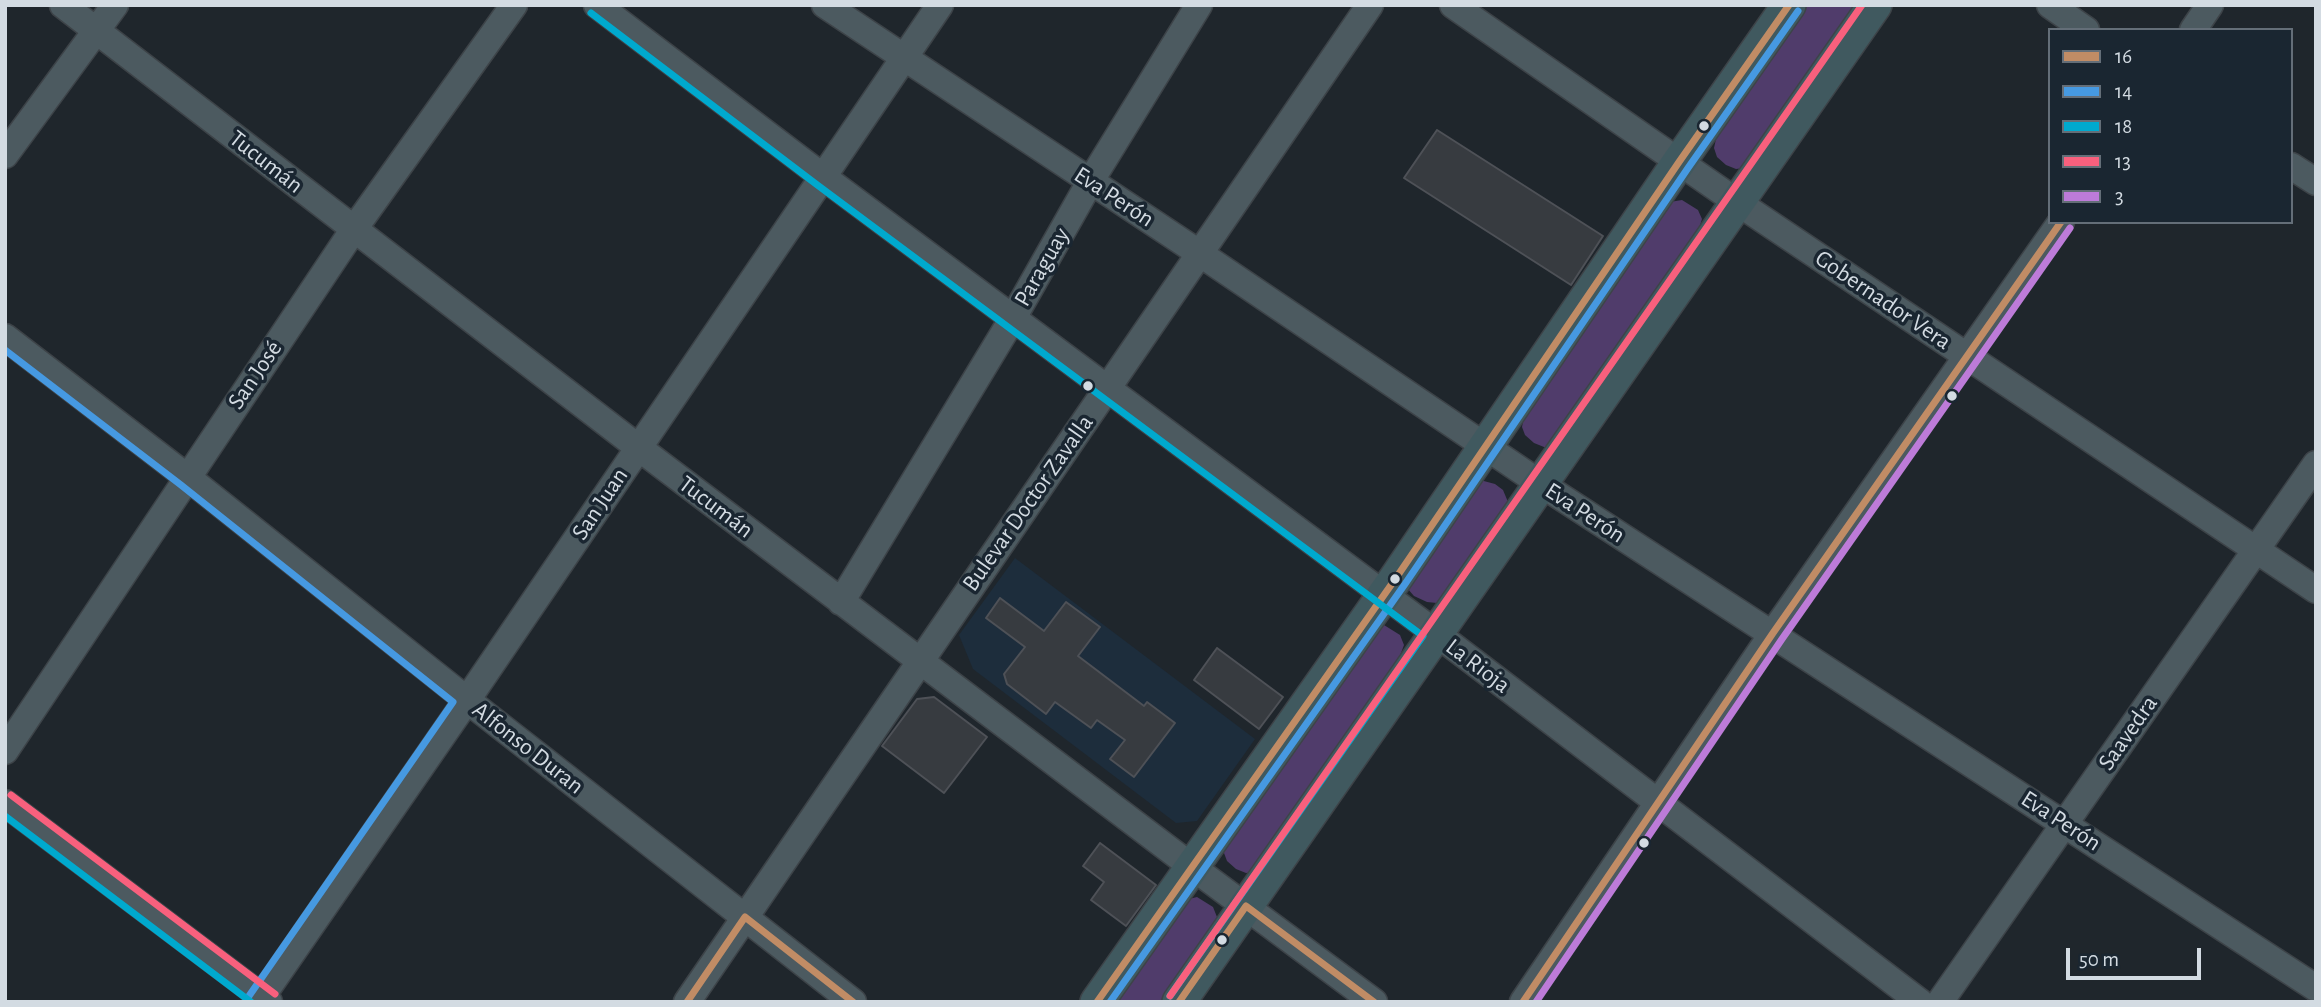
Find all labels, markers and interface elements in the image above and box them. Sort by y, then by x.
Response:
legend [2048,28,2293,224]
text: 16 [2115,46,2132,67]
text: 14 [2115,81,2132,102]
text: 18 [2115,116,2132,137]
unlabelled marker [1697,119,1711,133]
street label: Tucumán [223,124,309,200]
text: 13 [2115,151,2131,172]
street label: Eva Perón [1068,160,1160,234]
text: 3 [2115,186,2124,207]
street label: Paraguay [1008,222,1076,312]
street label: Gobernador Vera [1809,244,1957,356]
street label: San José [222,335,288,415]
unlabelled marker [1081,379,1095,393]
unlabelled marker [1945,389,1959,403]
street label: Bulevar Doctor Zavalla [956,409,1100,597]
street label: San Juan [565,462,635,546]
street label: Tucumán [673,470,759,544]
street label: Eva Perón [1539,476,1631,550]
unlabelled marker [1388,572,1402,586]
street label: La Rioja [1440,632,1516,700]
street label: Saavedra [2092,690,2164,776]
street label: Alfonso Duran [467,696,589,800]
street label: Eva Perón [2015,784,2107,858]
unlabelled marker [1637,836,1651,850]
unlabelled marker [1215,933,1229,947]
scale bar [2069,934,2204,978]
text: 50 m [2079,949,2119,970]

